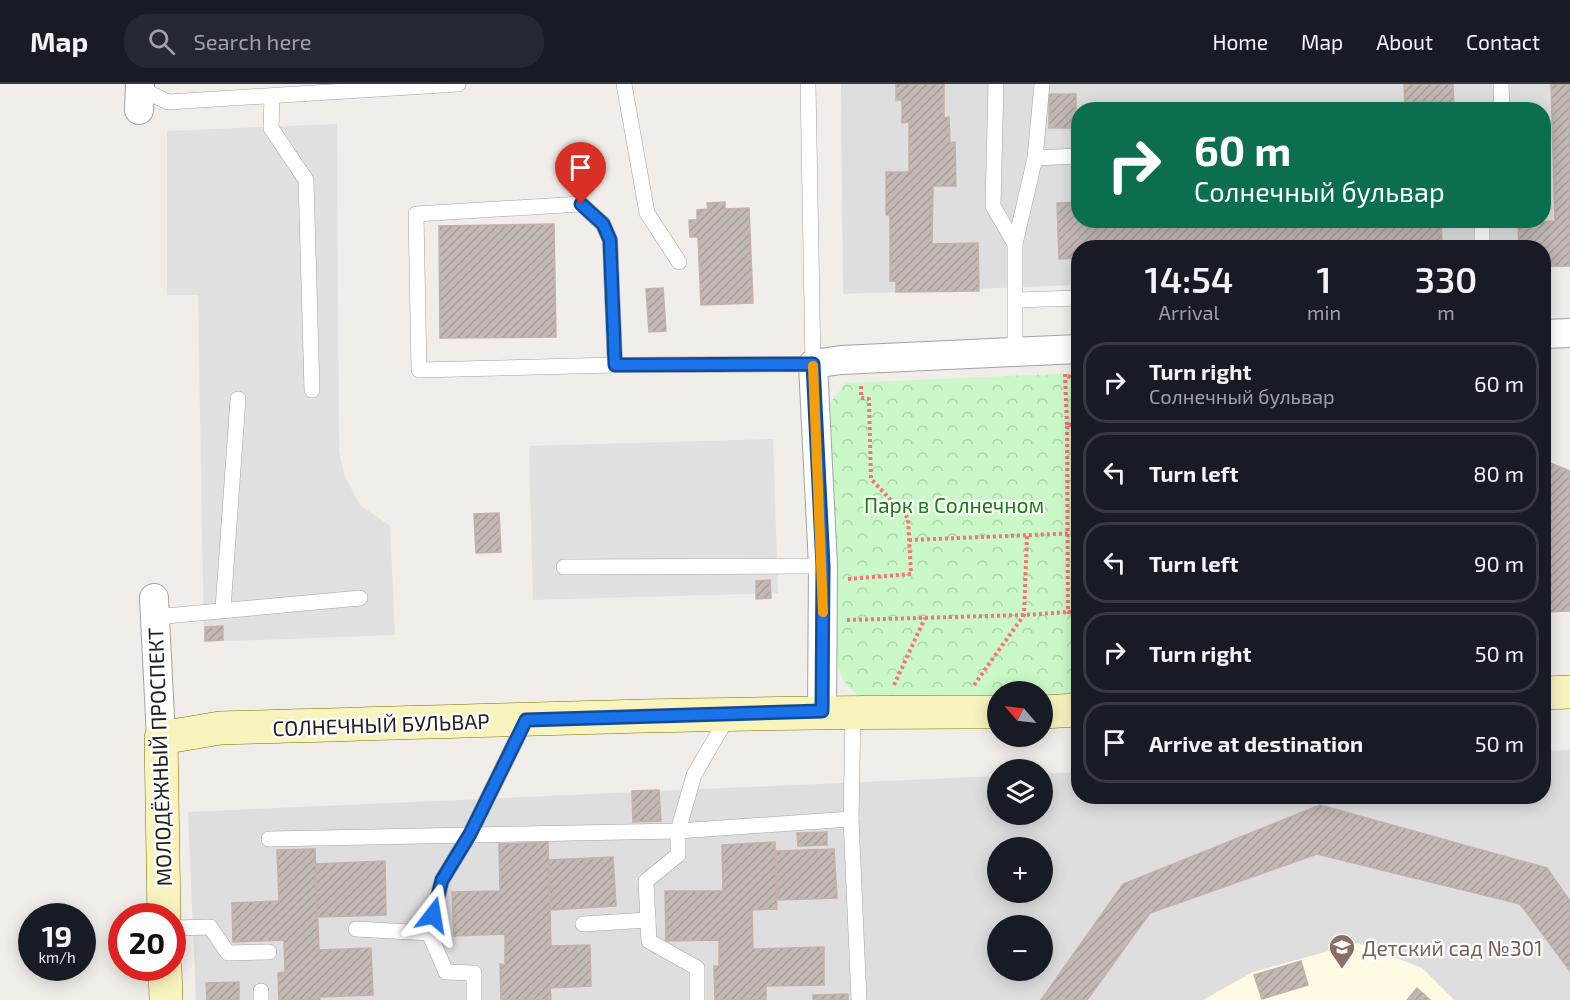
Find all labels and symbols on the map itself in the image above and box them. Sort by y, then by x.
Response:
pin [555,142,606,204]
park label: Парк в Солнечном [864,492,1044,517]
street label: МОЛОДЁЖНЫЙ ПРОСПЕКТ [142,627,176,887]
north arrow [987,681,1053,747]
street label: СОЛНЕЧНЫЙ БУЛЬВАР [272,708,490,740]
position arrow [401,883,465,947]
speed limit sign: 20 [108,903,186,981]
school or university icon: Детский сад №301 [1327,932,1357,970]
place label: Детский сад №301 [1362,935,1543,960]

